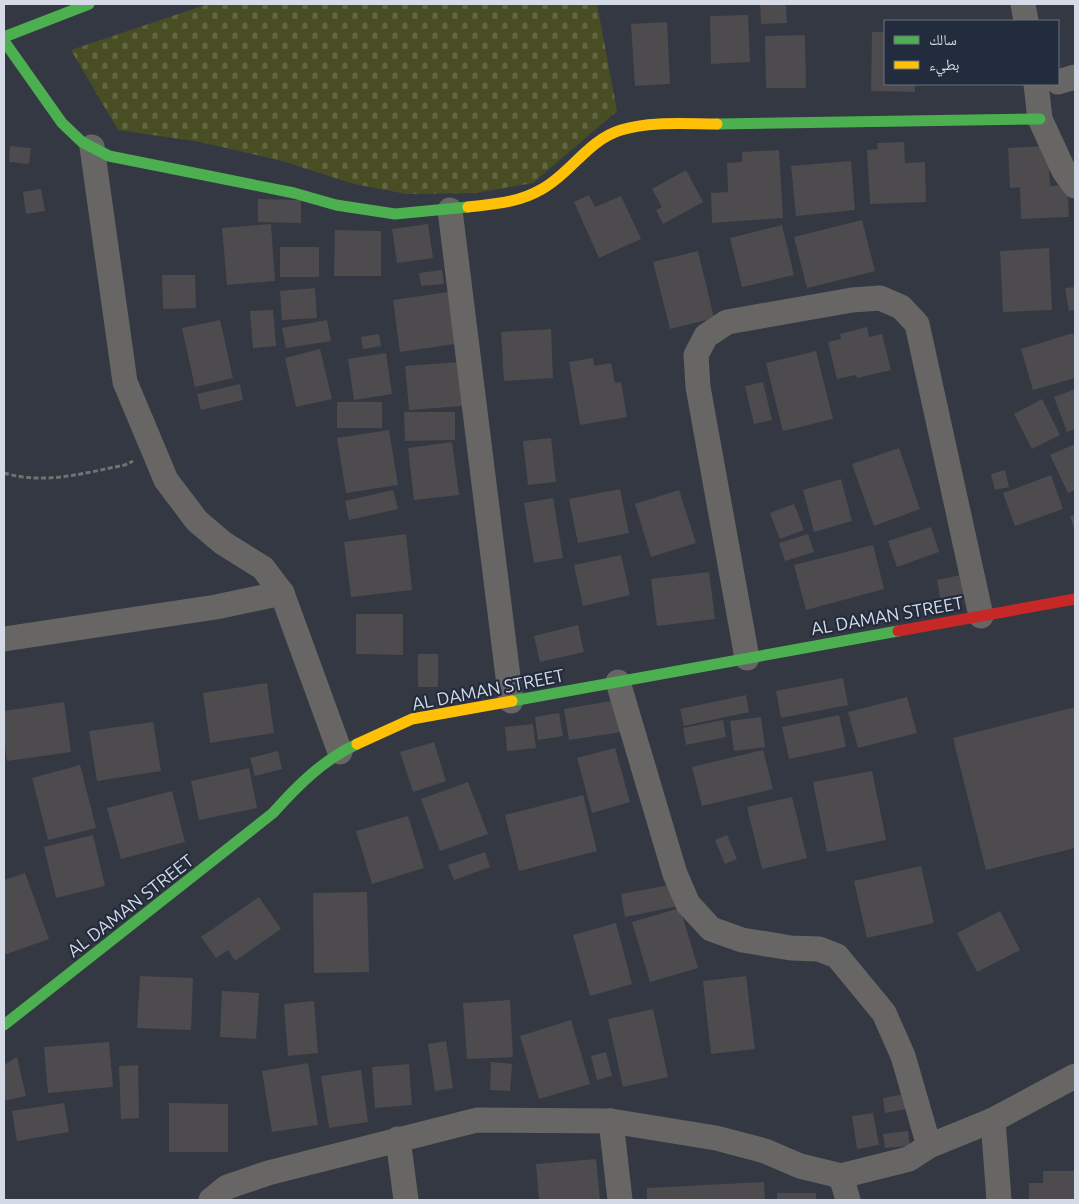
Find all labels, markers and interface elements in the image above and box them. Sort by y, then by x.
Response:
legend [884,20,1059,85]
text: سالك [929,31,957,48]
text: بطيء [929,56,959,77]
street label: AL DAMAN STREET [809,592,965,638]
street label: AL DAMAN STREET [410,664,566,714]
street label: AL DAMAN STREET [63,850,197,960]

